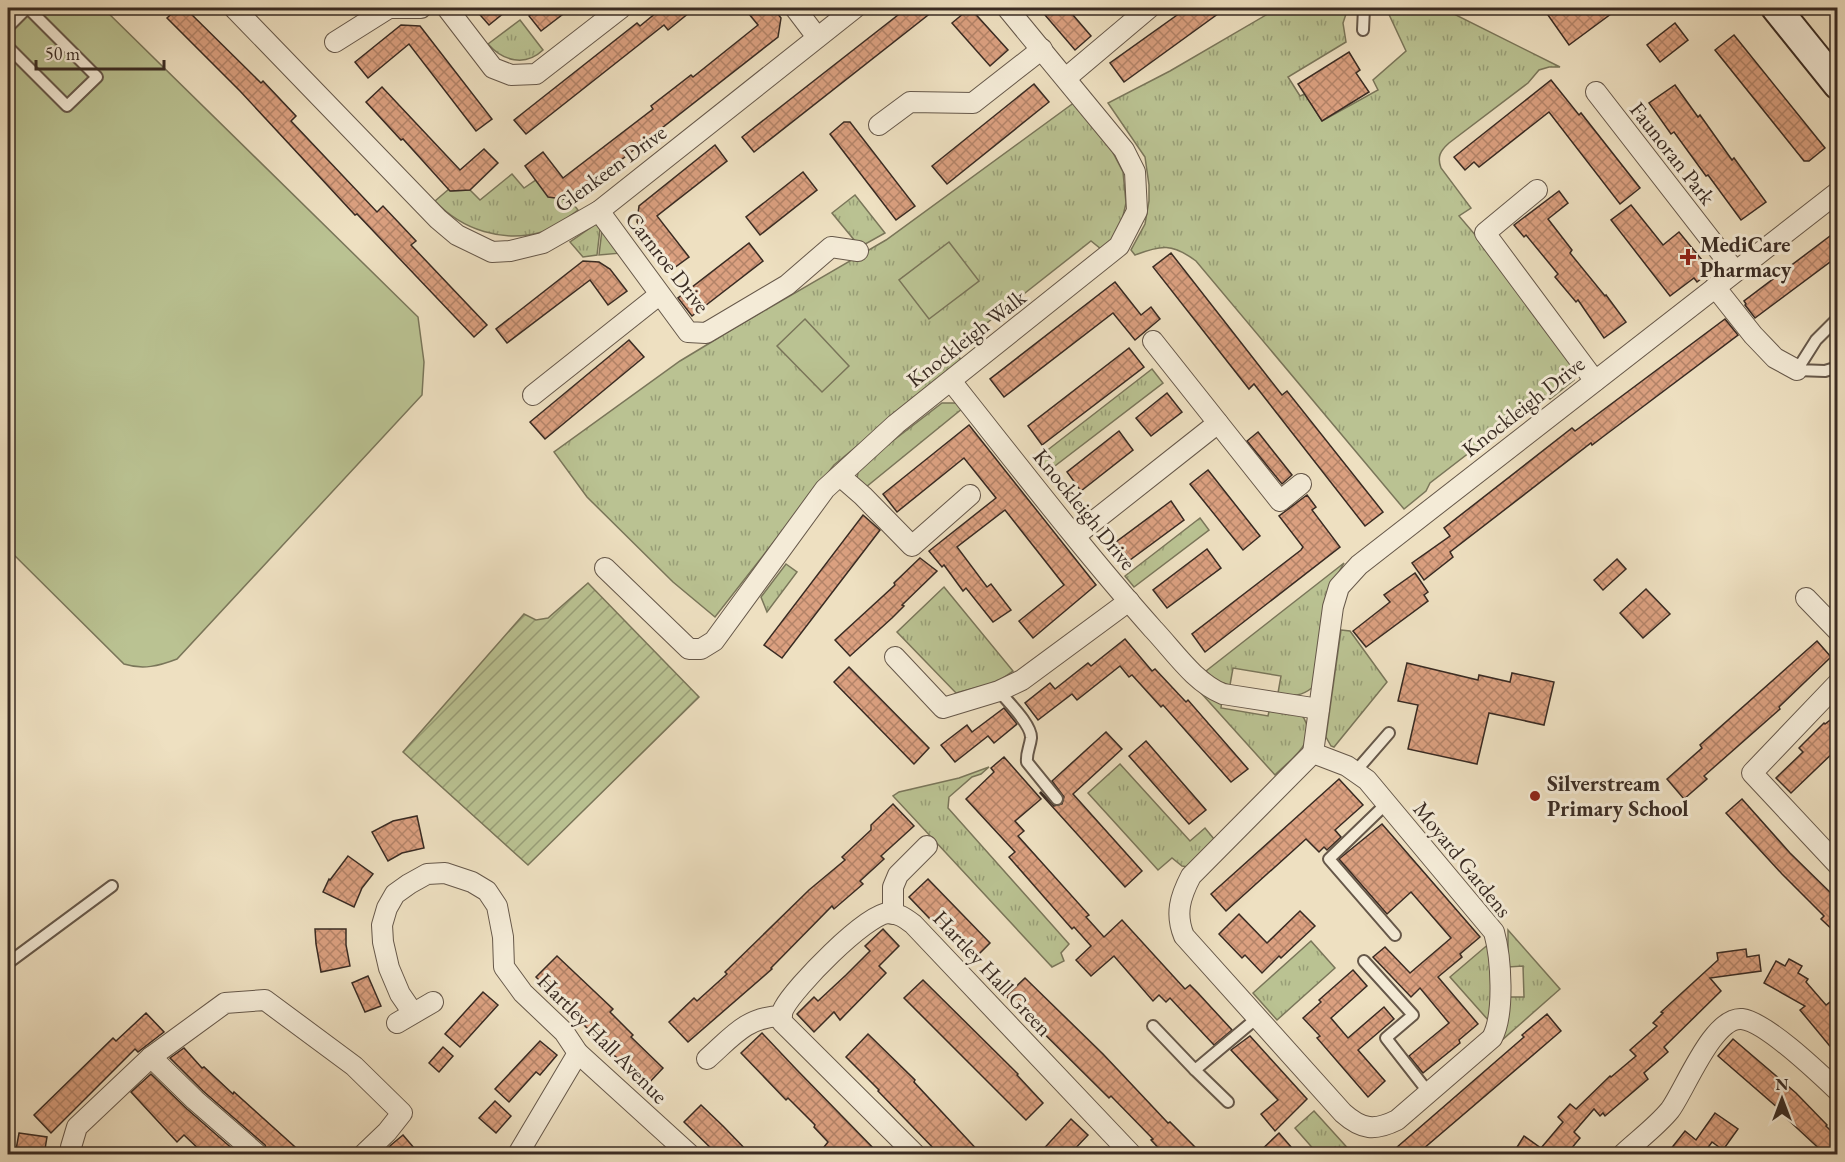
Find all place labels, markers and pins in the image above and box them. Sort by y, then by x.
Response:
place label: MediCare Pharmacy [1700,230,1792,284]
marker: MediCare Pharmacy [1681,250,1695,264]
place label: Silverstream Primary School [1547,769,1689,823]
marker: Silverstream Primary School [1528,789,1542,803]

